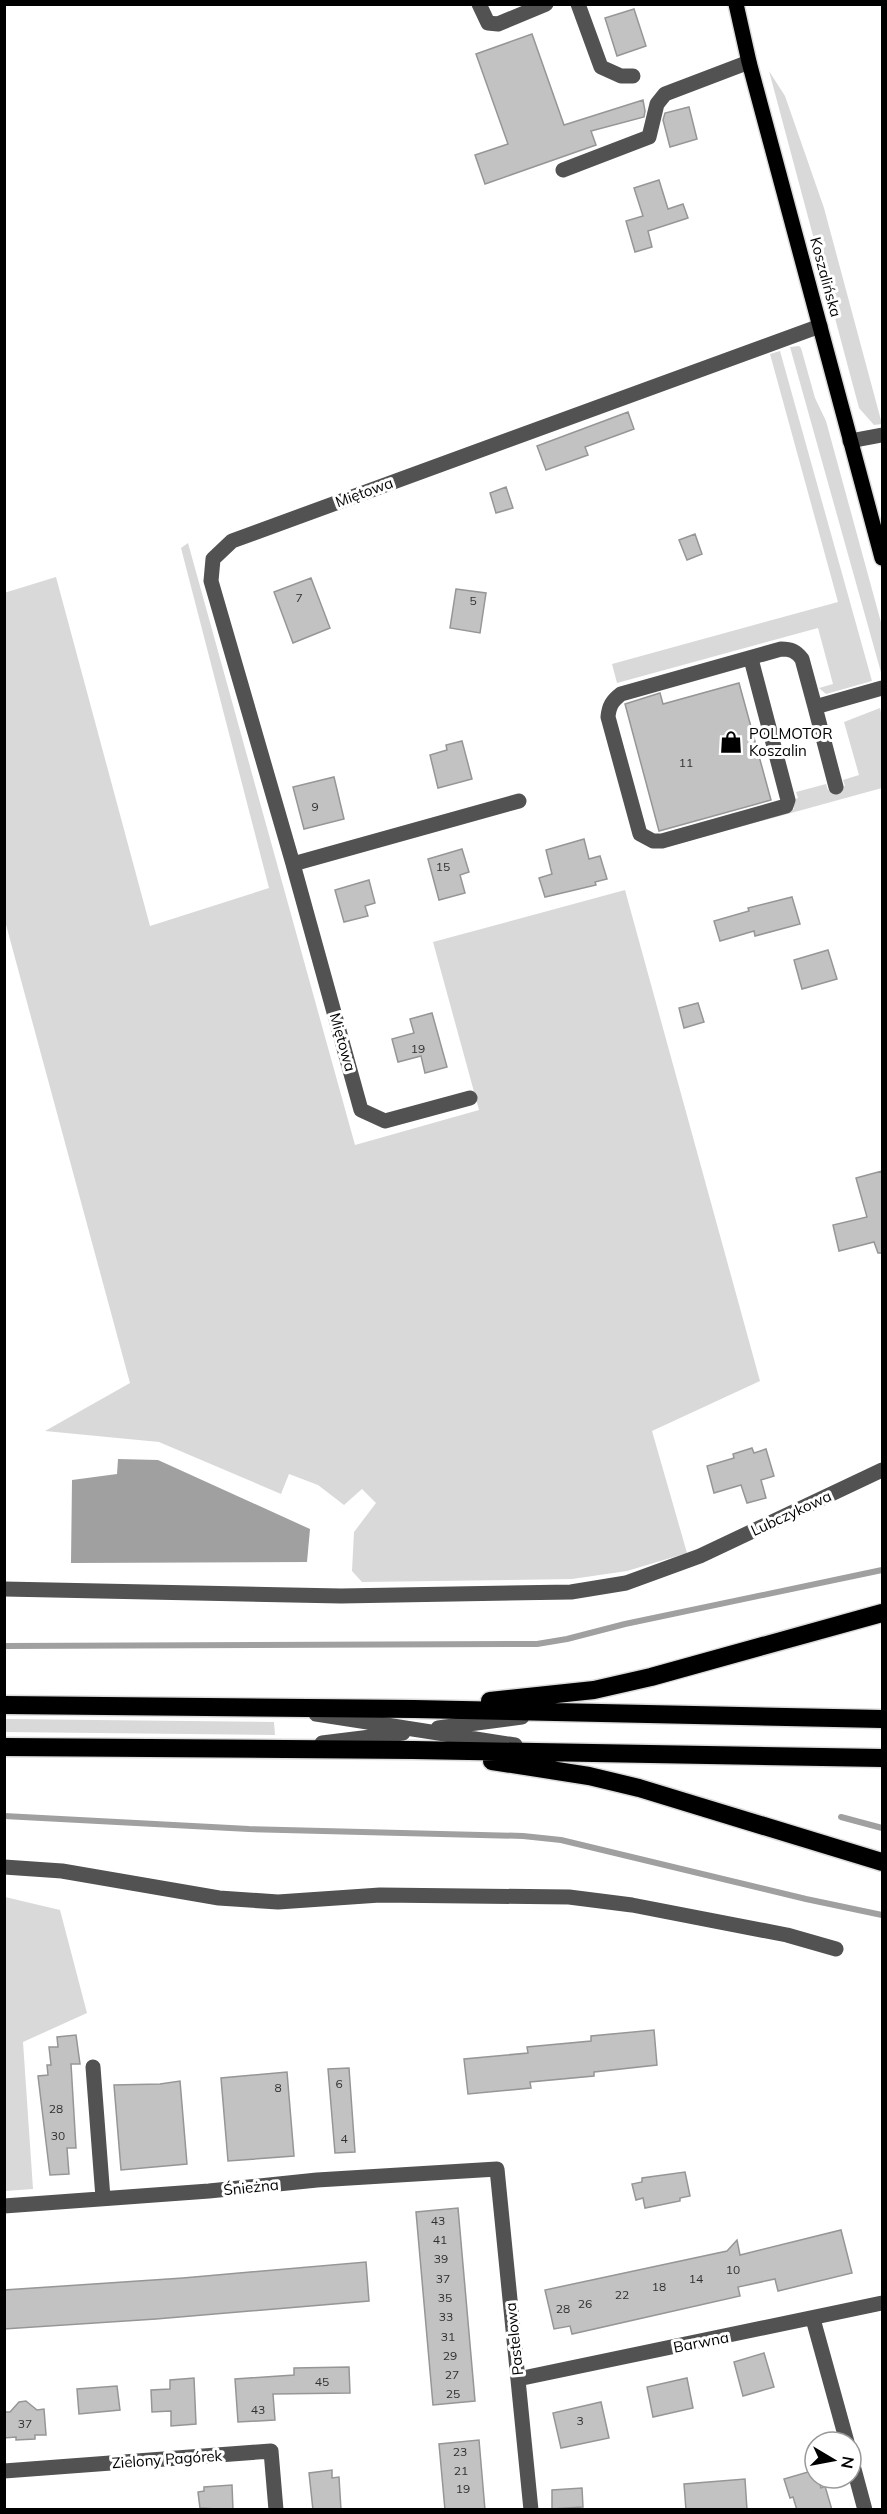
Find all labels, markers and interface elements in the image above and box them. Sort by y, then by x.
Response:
street label: Koszalińska [806,235,846,319]
street label: Miętowa [333,473,395,511]
house number: 7 [295,590,303,605]
house number: 5 [469,593,477,608]
place label: POLMOTOR Koszalin [749,724,833,760]
shop icon: POLMOTOR Koszalin [718,729,744,755]
house number: 11 [679,755,693,770]
house number: 9 [311,799,319,814]
house number: 15 [436,859,450,874]
street label: Miętowa [326,1010,360,1074]
house number: 19 [411,1041,425,1056]
street label: Lubczykowa [748,1486,834,1540]
house number: 6 [335,2076,343,2091]
house number: 8 [274,2080,282,2095]
house number: 28 [49,2101,63,2116]
house number: 30 [51,2128,65,2143]
house number: 4 [340,2131,348,2146]
street label: Śnieżna [222,2175,280,2199]
house number: 43 [431,2213,445,2228]
house number: 41 [433,2232,447,2247]
house number: 39 [434,2251,448,2266]
house number: 10 [726,2262,740,2277]
house number: 37 [436,2271,450,2286]
house number: 14 [689,2271,703,2286]
house number: 18 [652,2279,666,2294]
house number: 22 [615,2287,629,2302]
house number: 35 [438,2290,452,2305]
house number: 26 [578,2296,592,2311]
house number: 28 [556,2301,570,2316]
street label: Pastelowa [501,2302,527,2376]
house number: 33 [439,2309,453,2324]
street label: Barwna [672,2327,730,2357]
house number: 31 [441,2329,455,2344]
house number: 29 [443,2348,457,2363]
house number: 27 [445,2367,459,2382]
house number: 45 [315,2374,329,2389]
house number: 25 [446,2386,460,2401]
house number: 43 [251,2402,265,2417]
house number: 3 [576,2413,584,2428]
house number: 37 [18,2416,32,2431]
north arrow [803,2430,863,2490]
house number: 23 [453,2444,467,2459]
street label: Zielony Pagórek [111,2446,223,2472]
text: N [837,2455,859,2470]
house number: 21 [454,2463,468,2478]
house number: 19 [456,2481,470,2496]

